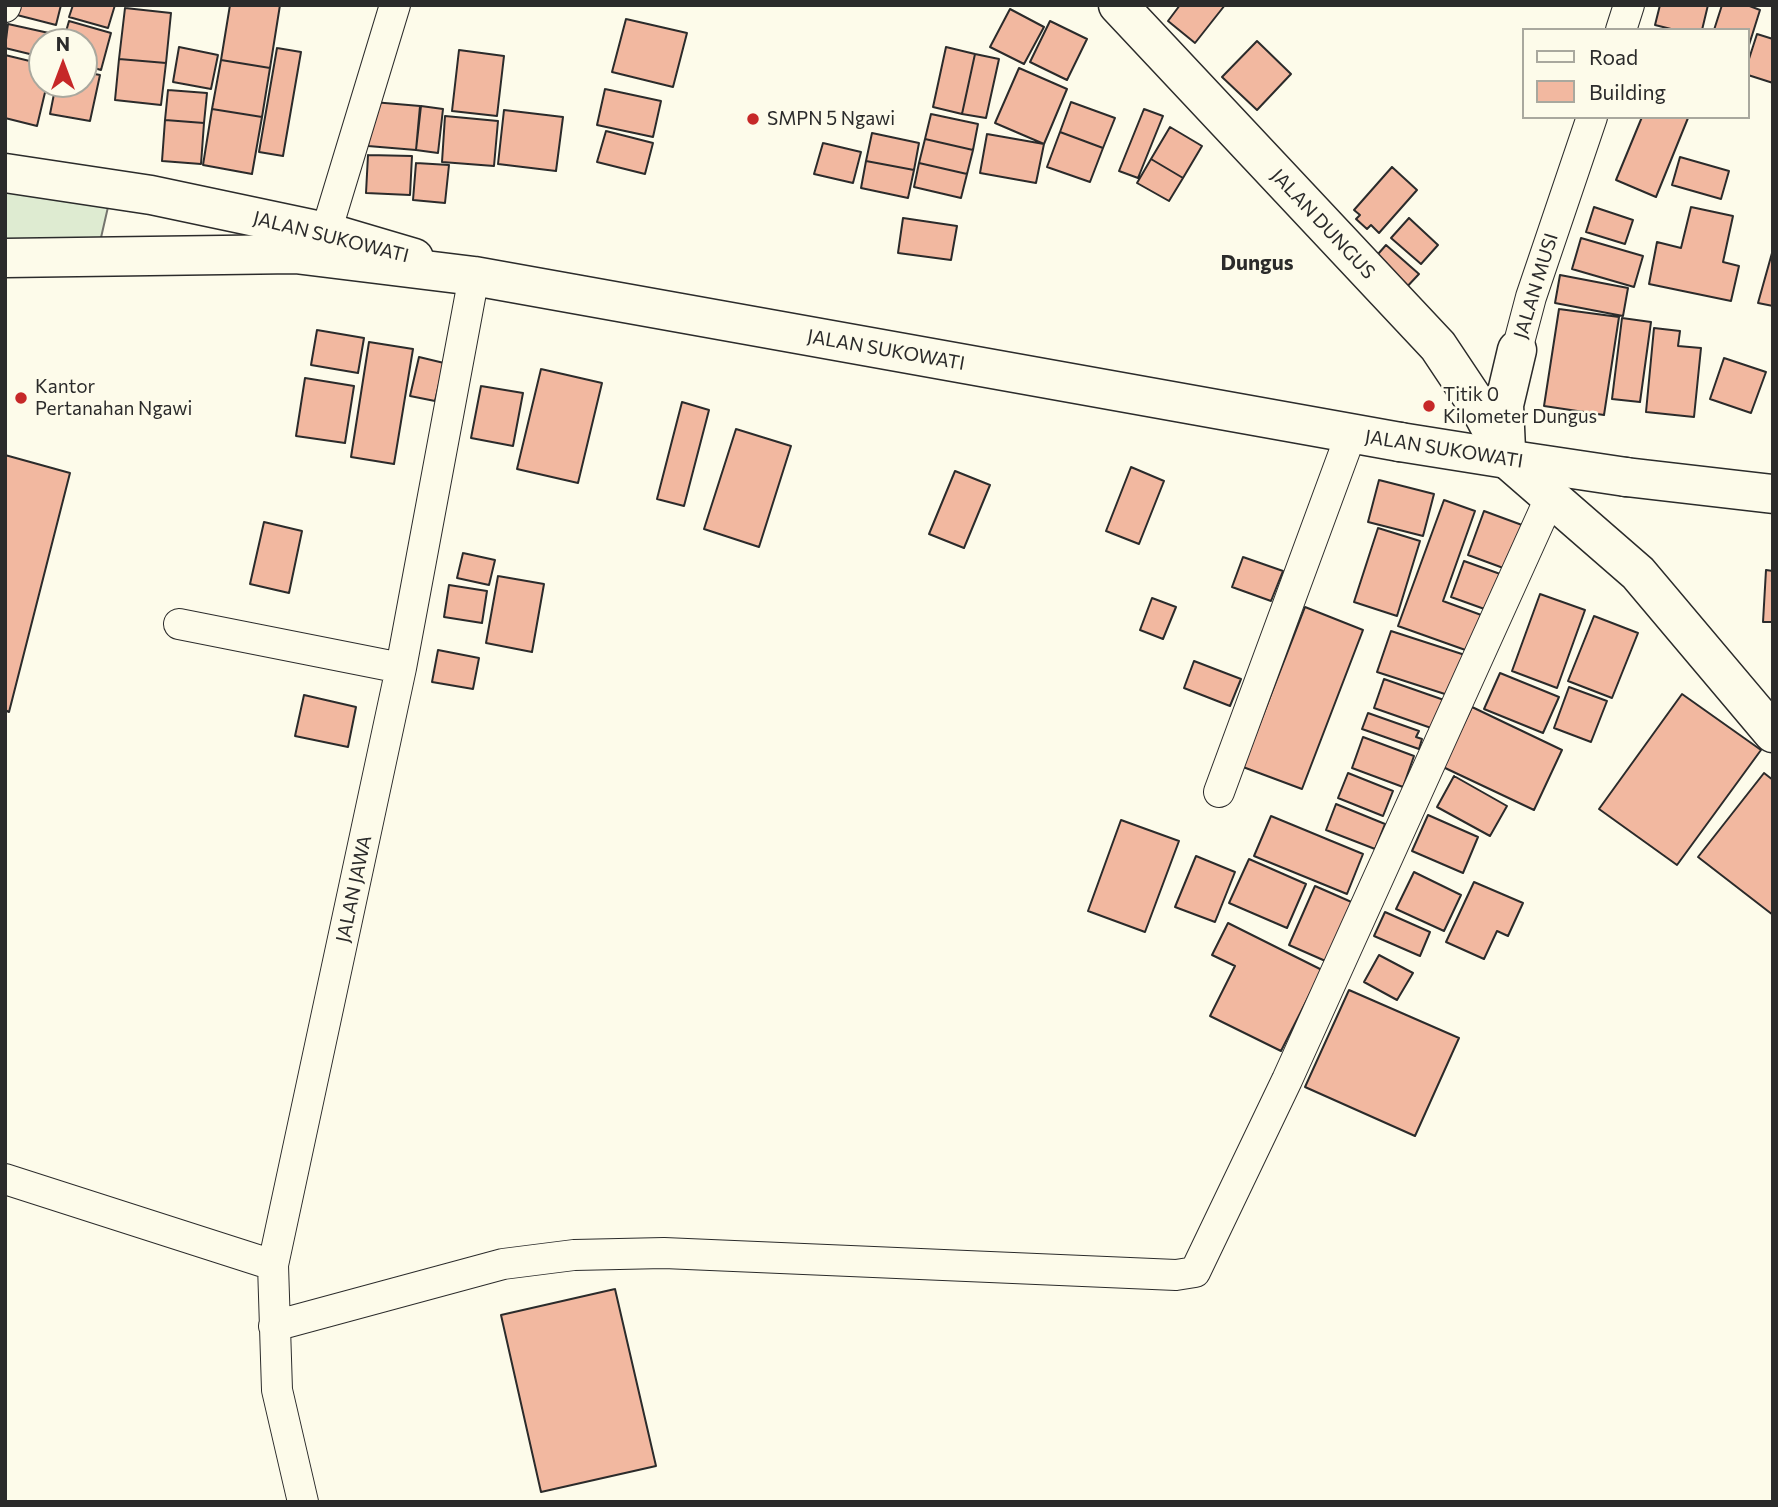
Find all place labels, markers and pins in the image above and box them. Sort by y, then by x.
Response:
place label: SMPN 5 Ngawi [767,108,895,130]
marker: SMPN 5 Ngawi [745,111,761,127]
place label: Kantor Pertanahan Ngawi [35,376,192,420]
place label: Titik 0 Kilometer Dungus [1443,384,1597,428]
marker: Kantor Pertanahan Ngawi [13,390,29,406]
marker: Titik 0 Kilometer Dungus [1421,398,1437,414]

